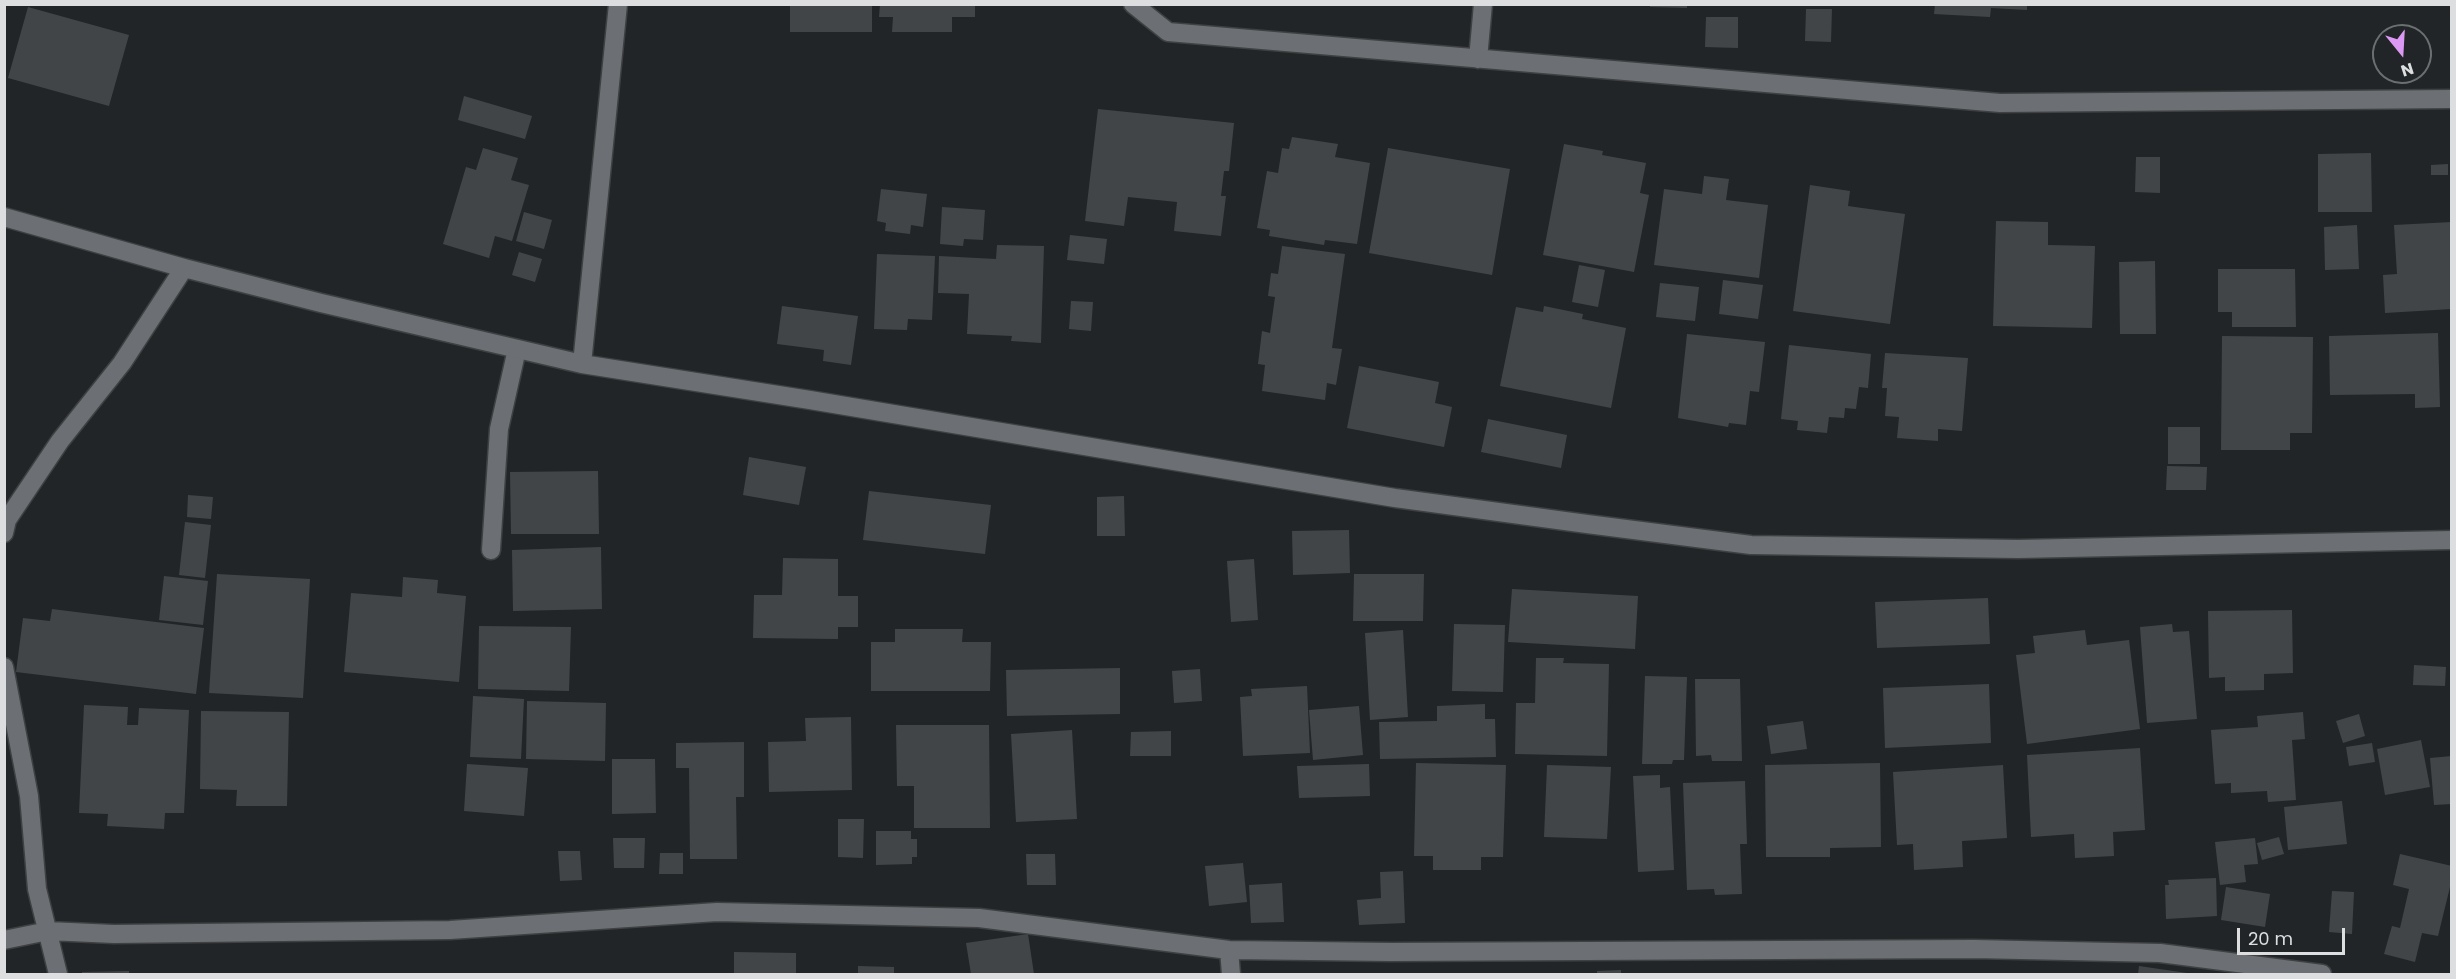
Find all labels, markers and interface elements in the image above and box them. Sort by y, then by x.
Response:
north arrow [2372,24,2432,84]
text: N [2398,57,2416,82]
scale bar [2240,916,2348,954]
text: 20 m [2248,926,2293,951]

